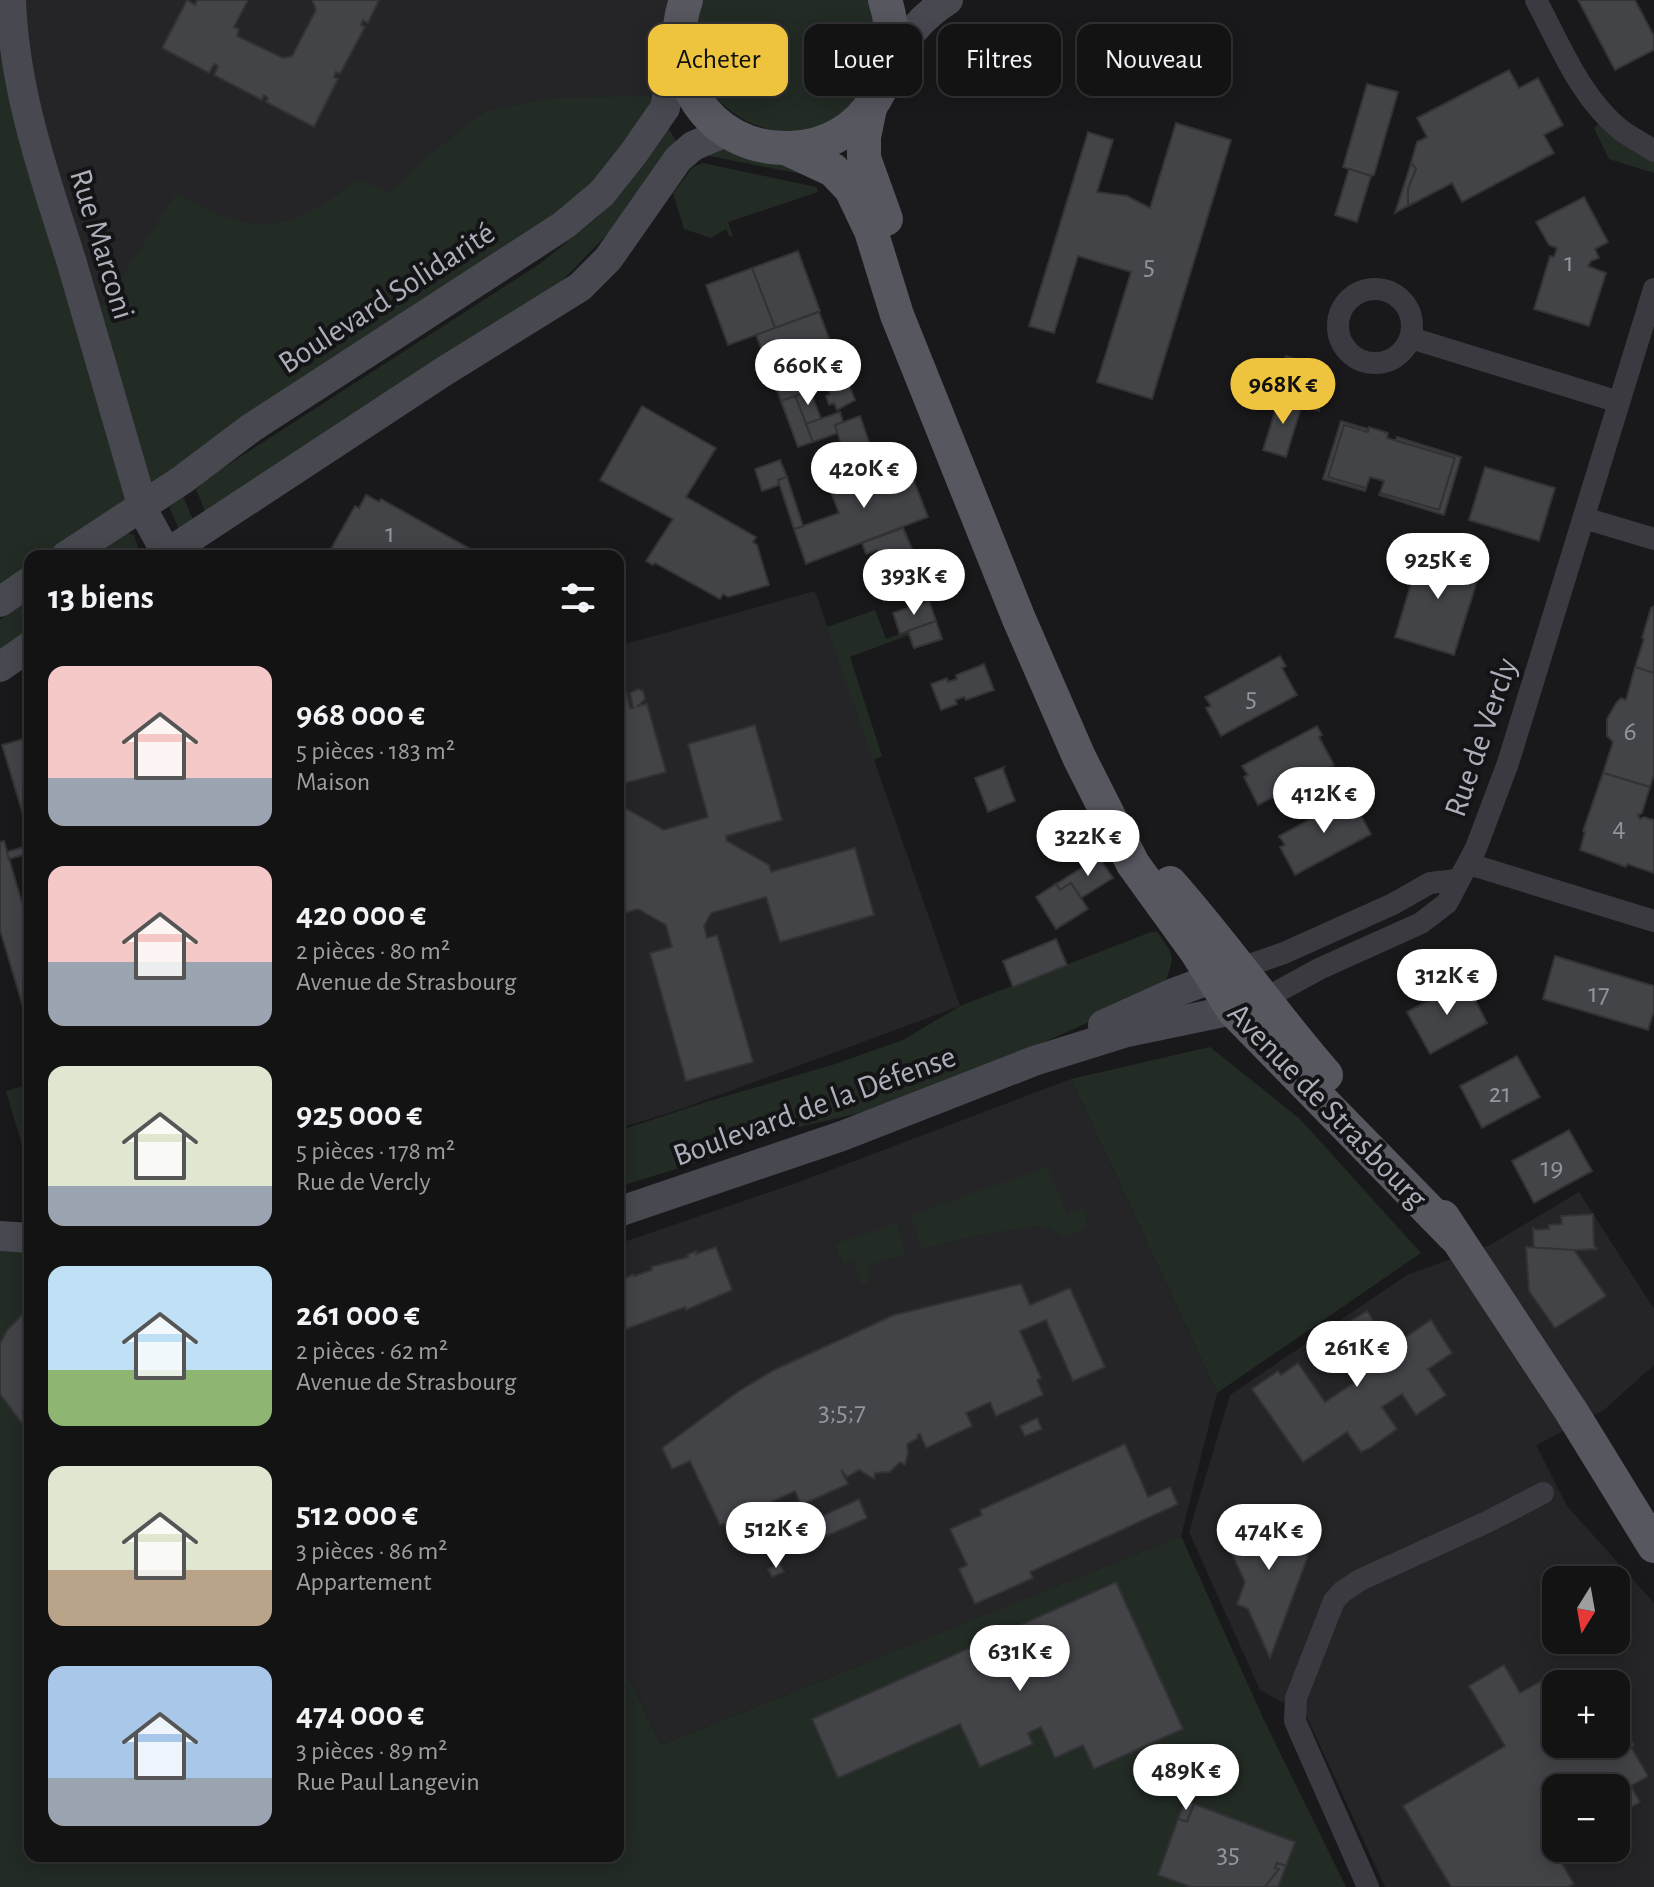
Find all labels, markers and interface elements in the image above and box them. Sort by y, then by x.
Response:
chip: Acheter [648,24,788,96]
chip: Louer [804,24,922,96]
chip: Filtres [938,24,1061,96]
chip: Nouveau [1077,24,1231,96]
street label: Rue Marconi [64,165,140,323]
street label: Boulevard Solidarité [273,216,500,380]
house number: 1 [1564,249,1574,277]
house number: 5 [1143,252,1155,280]
pin: 660K € [743,339,873,407]
text: 660K € [773,352,843,378]
pin: 968K € [1218,358,1348,426]
text: 968K € [1248,371,1318,397]
pin: 420K € [799,442,929,510]
text: 420K € [829,455,899,481]
house number: 1 [385,520,395,548]
pin: 925K € [1373,533,1503,601]
text: 925K € [1404,546,1472,572]
pin: 393K € [849,549,979,617]
text: 393K € [881,562,947,588]
icon: filters [556,576,600,620]
text: 13 biens [48,581,154,615]
street label: Rue de Vercly [1439,654,1523,821]
house number: 5 [1245,684,1257,712]
icon: home [112,698,208,794]
text: 968 000 € [296,698,425,732]
house number: 6 [1623,718,1637,746]
text: 5 pièces · 183 m² [296,738,455,764]
pin: 412K € [1259,767,1389,835]
text: Maison [296,769,370,795]
text: 412K € [1291,780,1357,806]
pin: 322K € [1023,810,1153,878]
house number: 4 [1612,814,1626,842]
text: 322K € [1055,823,1121,849]
icon: home [112,898,208,994]
text: 420 000 € [296,898,426,932]
text: 2 pièces · 80 m² [296,938,450,964]
pin: 312K € [1382,949,1512,1017]
text: 312K € [1415,962,1479,988]
text: Avenue de Strasbourg [296,969,516,995]
house number: 17 [1588,980,1610,1008]
street label: Avenue de Strasbourg [1222,997,1433,1215]
street label: Boulevard de la Défense [669,1040,960,1172]
house number: 21 [1489,1080,1511,1108]
icon: home [112,1098,208,1194]
text: 925 000 € [296,1098,422,1132]
text: 5 pièces · 178 m² [296,1138,455,1164]
house number: 19 [1541,1154,1563,1182]
text: Rue de Vercly [296,1169,431,1195]
icon: home [112,1298,208,1394]
text: 261 000 € [296,1298,420,1332]
pin: 261K € [1292,1321,1422,1389]
text: 261K € [1324,1334,1390,1360]
text: 2 pièces · 62 m² [296,1338,448,1364]
text: Avenue de Strasbourg [296,1369,516,1395]
house number: 3;5;7 [818,1398,866,1426]
icon: home [112,1498,208,1594]
text: 512 000 € [296,1498,418,1532]
pin: 512K € [711,1502,841,1570]
pin: 474K € [1204,1504,1334,1572]
text: 512K € [744,1515,808,1541]
text: 474K € [1235,1517,1303,1543]
text: 3 pièces · 86 m² [296,1538,447,1564]
north arrow [1542,1566,1630,1654]
map controls [1542,1566,1630,1862]
text: Appartement [296,1569,432,1595]
pin: 631K € [955,1625,1085,1693]
text: 631K € [988,1638,1052,1664]
button: + [1542,1670,1630,1758]
icon: home [112,1698,208,1794]
text: 474 000 € [296,1698,424,1732]
text: 3 pièces · 89 m² [296,1738,447,1764]
pin: 489K € [1121,1744,1251,1812]
text: 489K € [1151,1757,1221,1783]
text: Rue Paul Langevin [296,1769,480,1795]
button: − [1542,1774,1630,1862]
house number: 35 [1216,1840,1240,1868]

